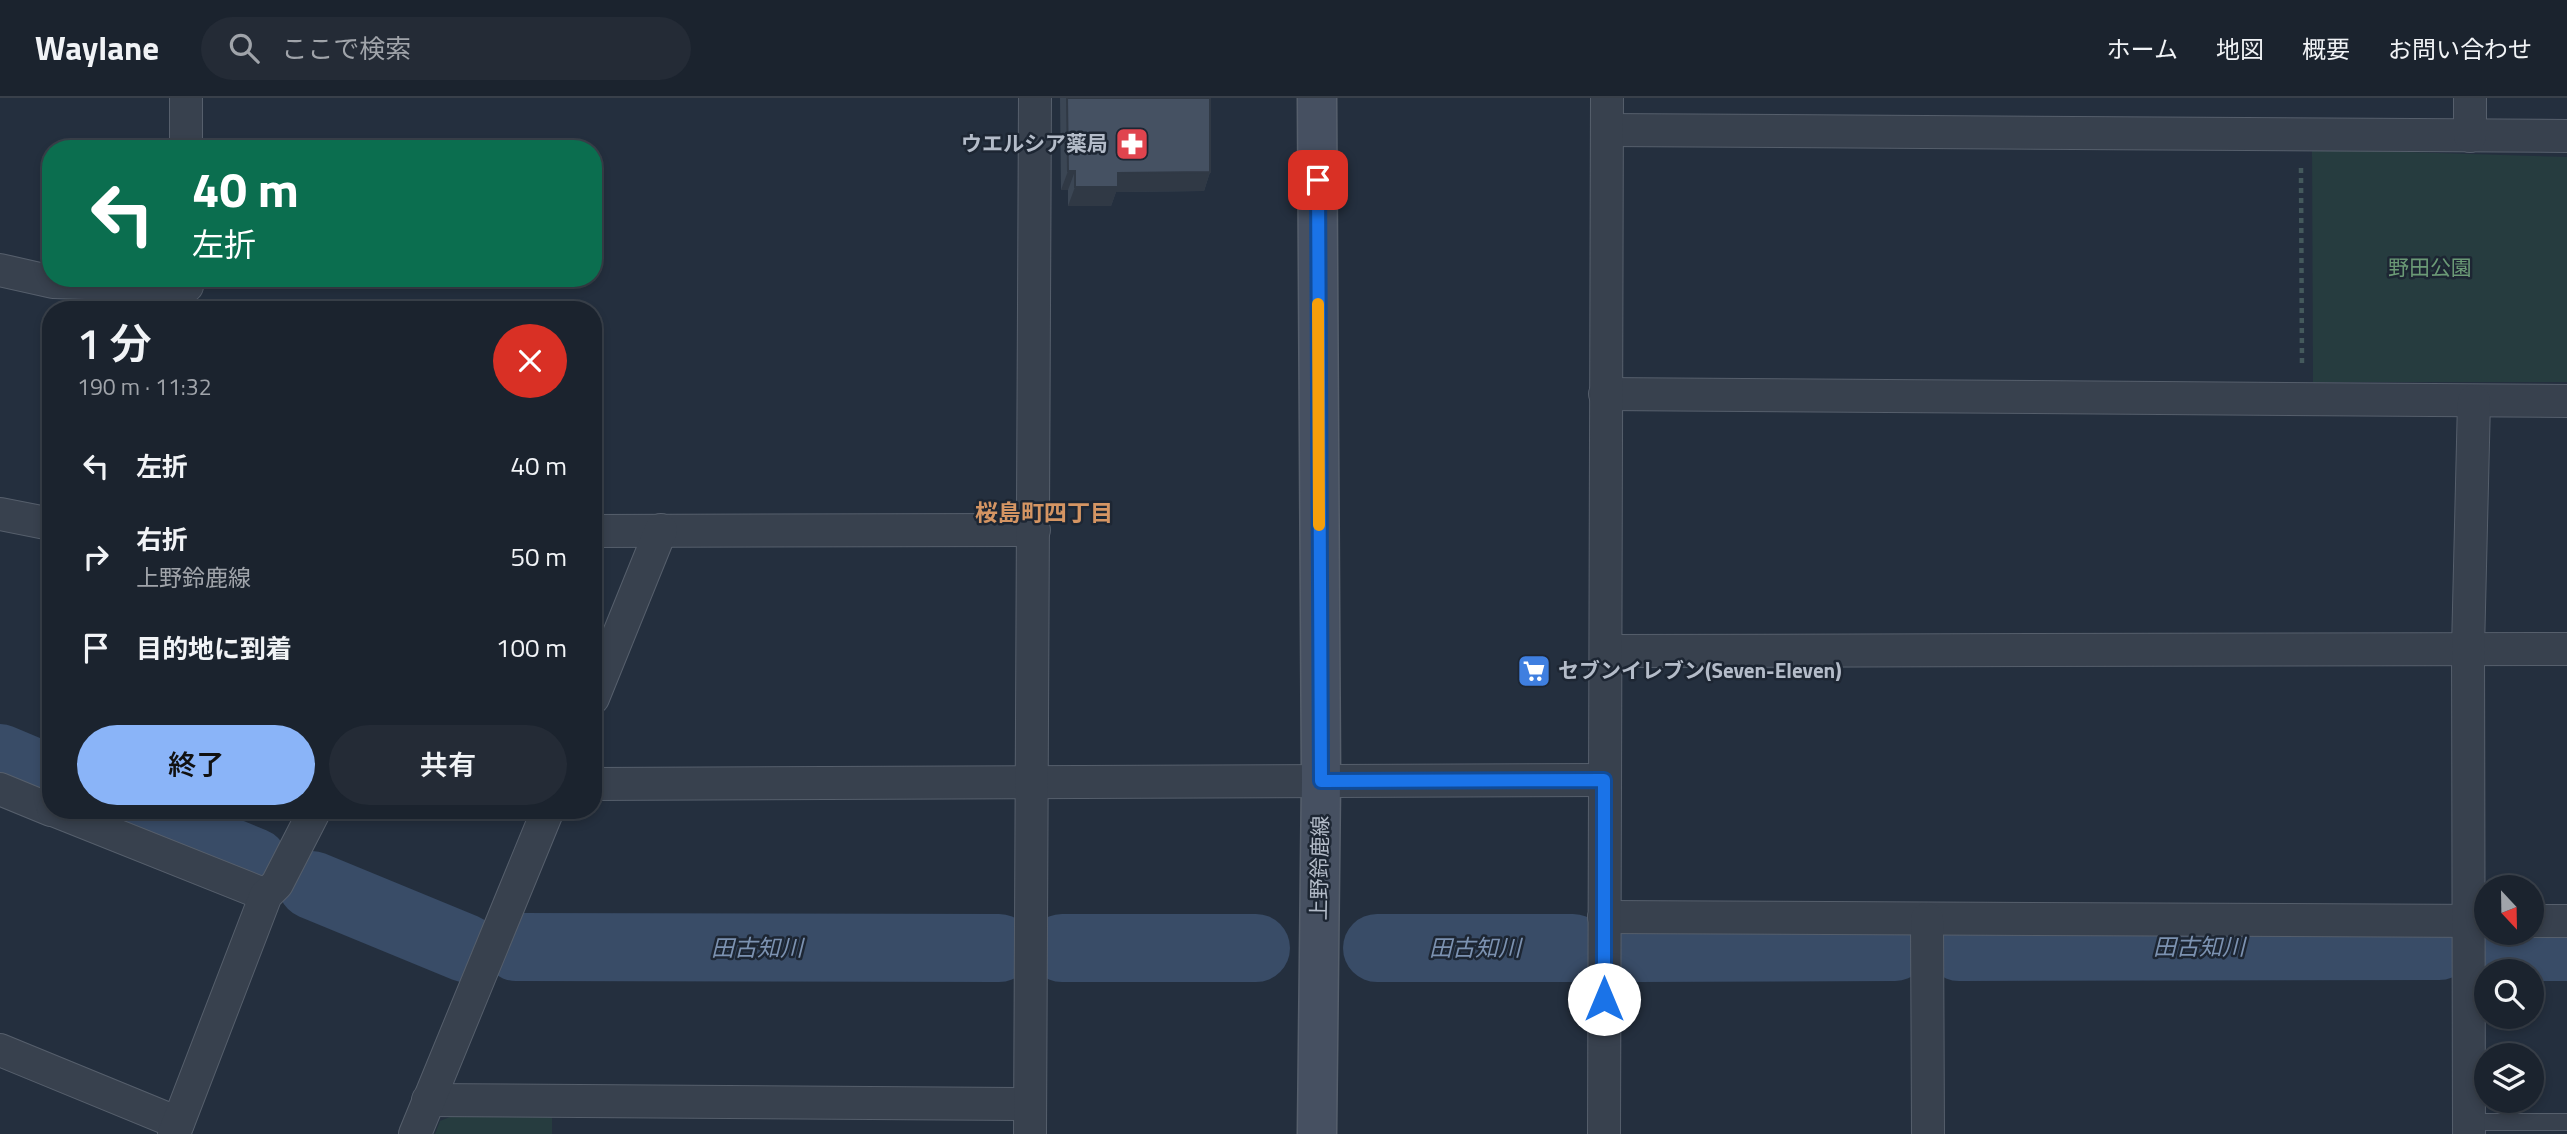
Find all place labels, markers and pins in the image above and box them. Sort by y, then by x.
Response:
pharmacy icon: ウエルシア薬局 [1113,125,1151,163]
place label: ウエルシア薬局 [961,127,1108,159]
pin [1288,150,1348,210]
supermarket icon: セブンイレブン(Seven-Eleven) [1515,652,1553,690]
place label: セブンイレブン(Seven-Eleven) [1558,654,1842,686]

